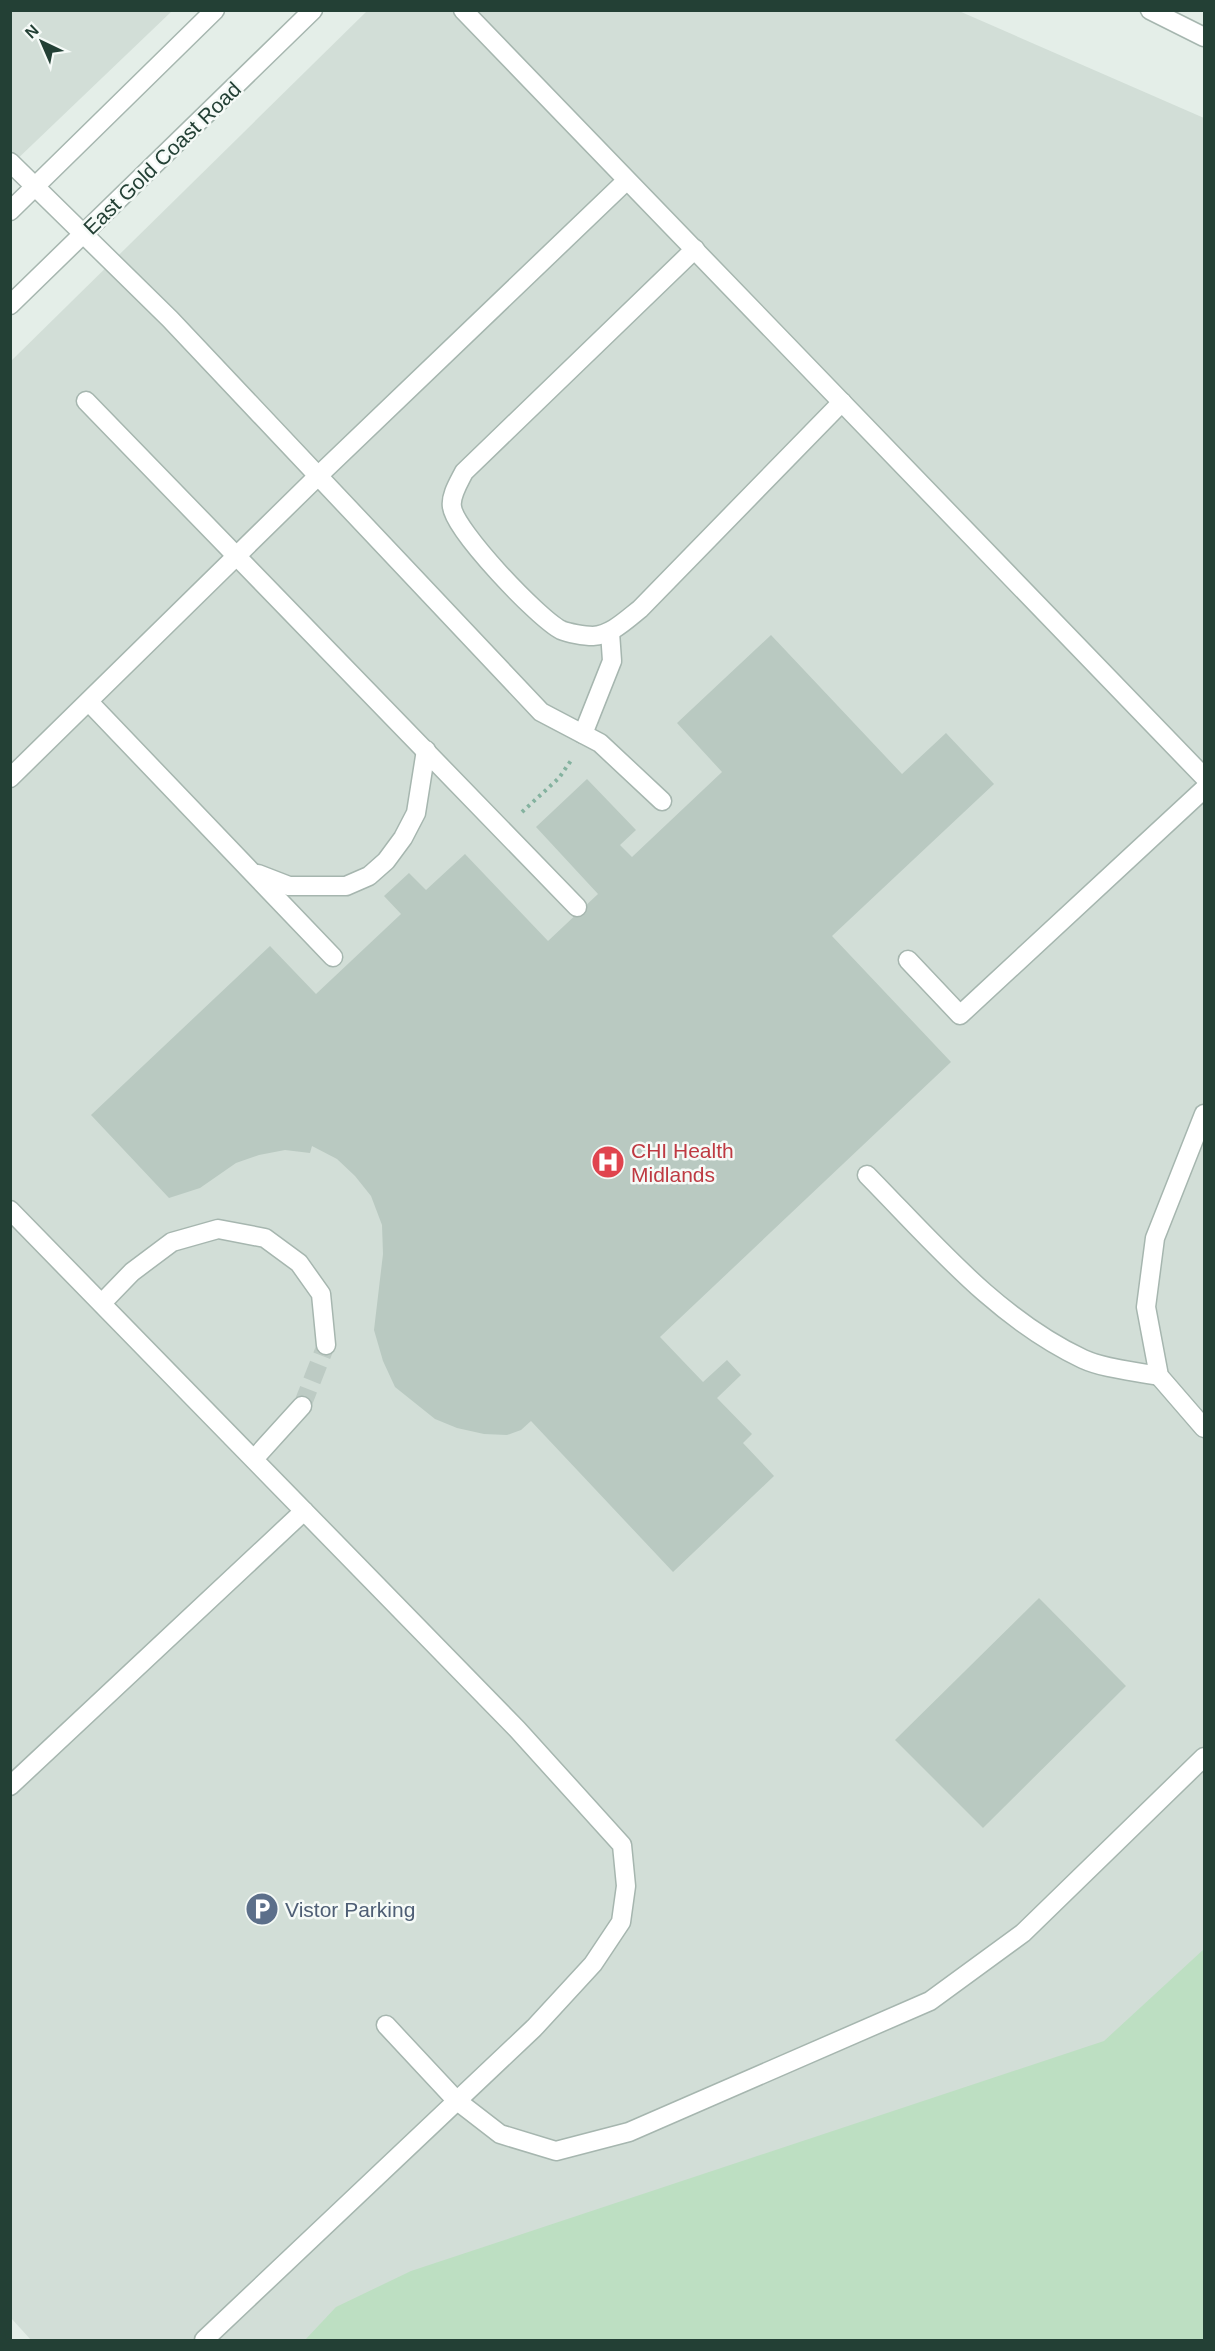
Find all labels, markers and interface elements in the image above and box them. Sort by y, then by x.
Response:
north arrow [12,12,72,72]
text: N [22,21,42,42]
street label: East Gold Coast Road [79,77,245,239]
place label: CHI Health Midlands [631,1139,734,1186]
hospital icon: CHI Health Midlands [590,1144,626,1180]
parking icon: Vistor Parking [244,1891,280,1927]
place label: Vistor Parking [285,1898,415,1921]

